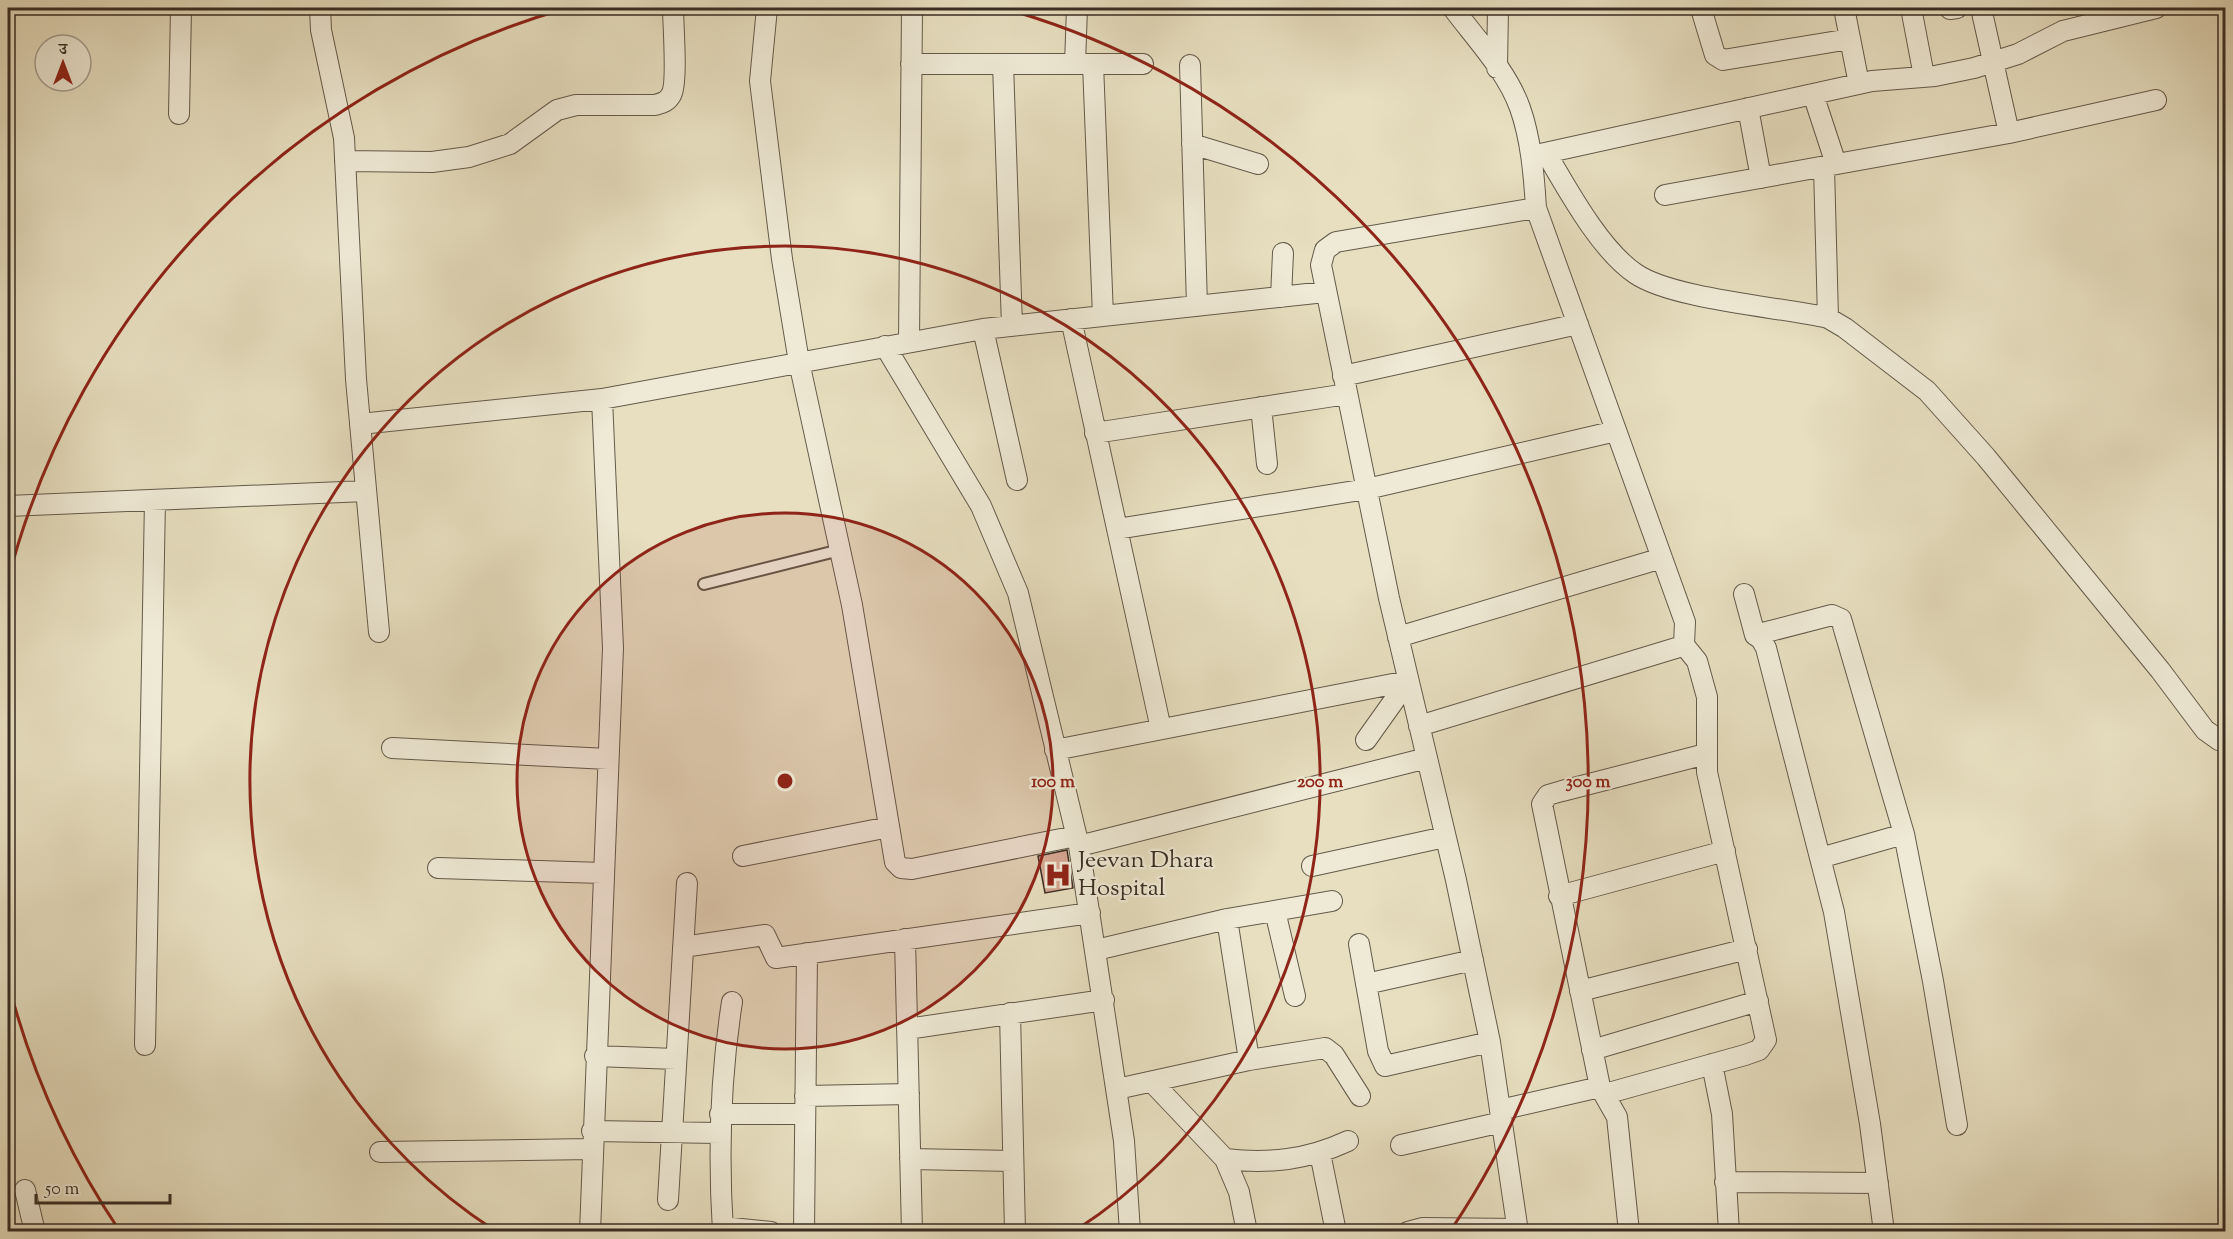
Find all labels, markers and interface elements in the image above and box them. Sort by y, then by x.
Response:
north arrow [33,33,93,93]
text: उ [58,39,69,62]
text: 100 m [1031,770,1075,796]
text: 200 m [1297,770,1343,796]
text: 300 m [1566,770,1611,796]
centre of rings [775,771,795,791]
place label: Jeevan Dhara Hospital [1076,844,1214,906]
hospital icon: Jeevan Dhara Hospital [1043,860,1073,890]
scale bar [36,1167,170,1205]
text: 50 m [44,1177,80,1203]

